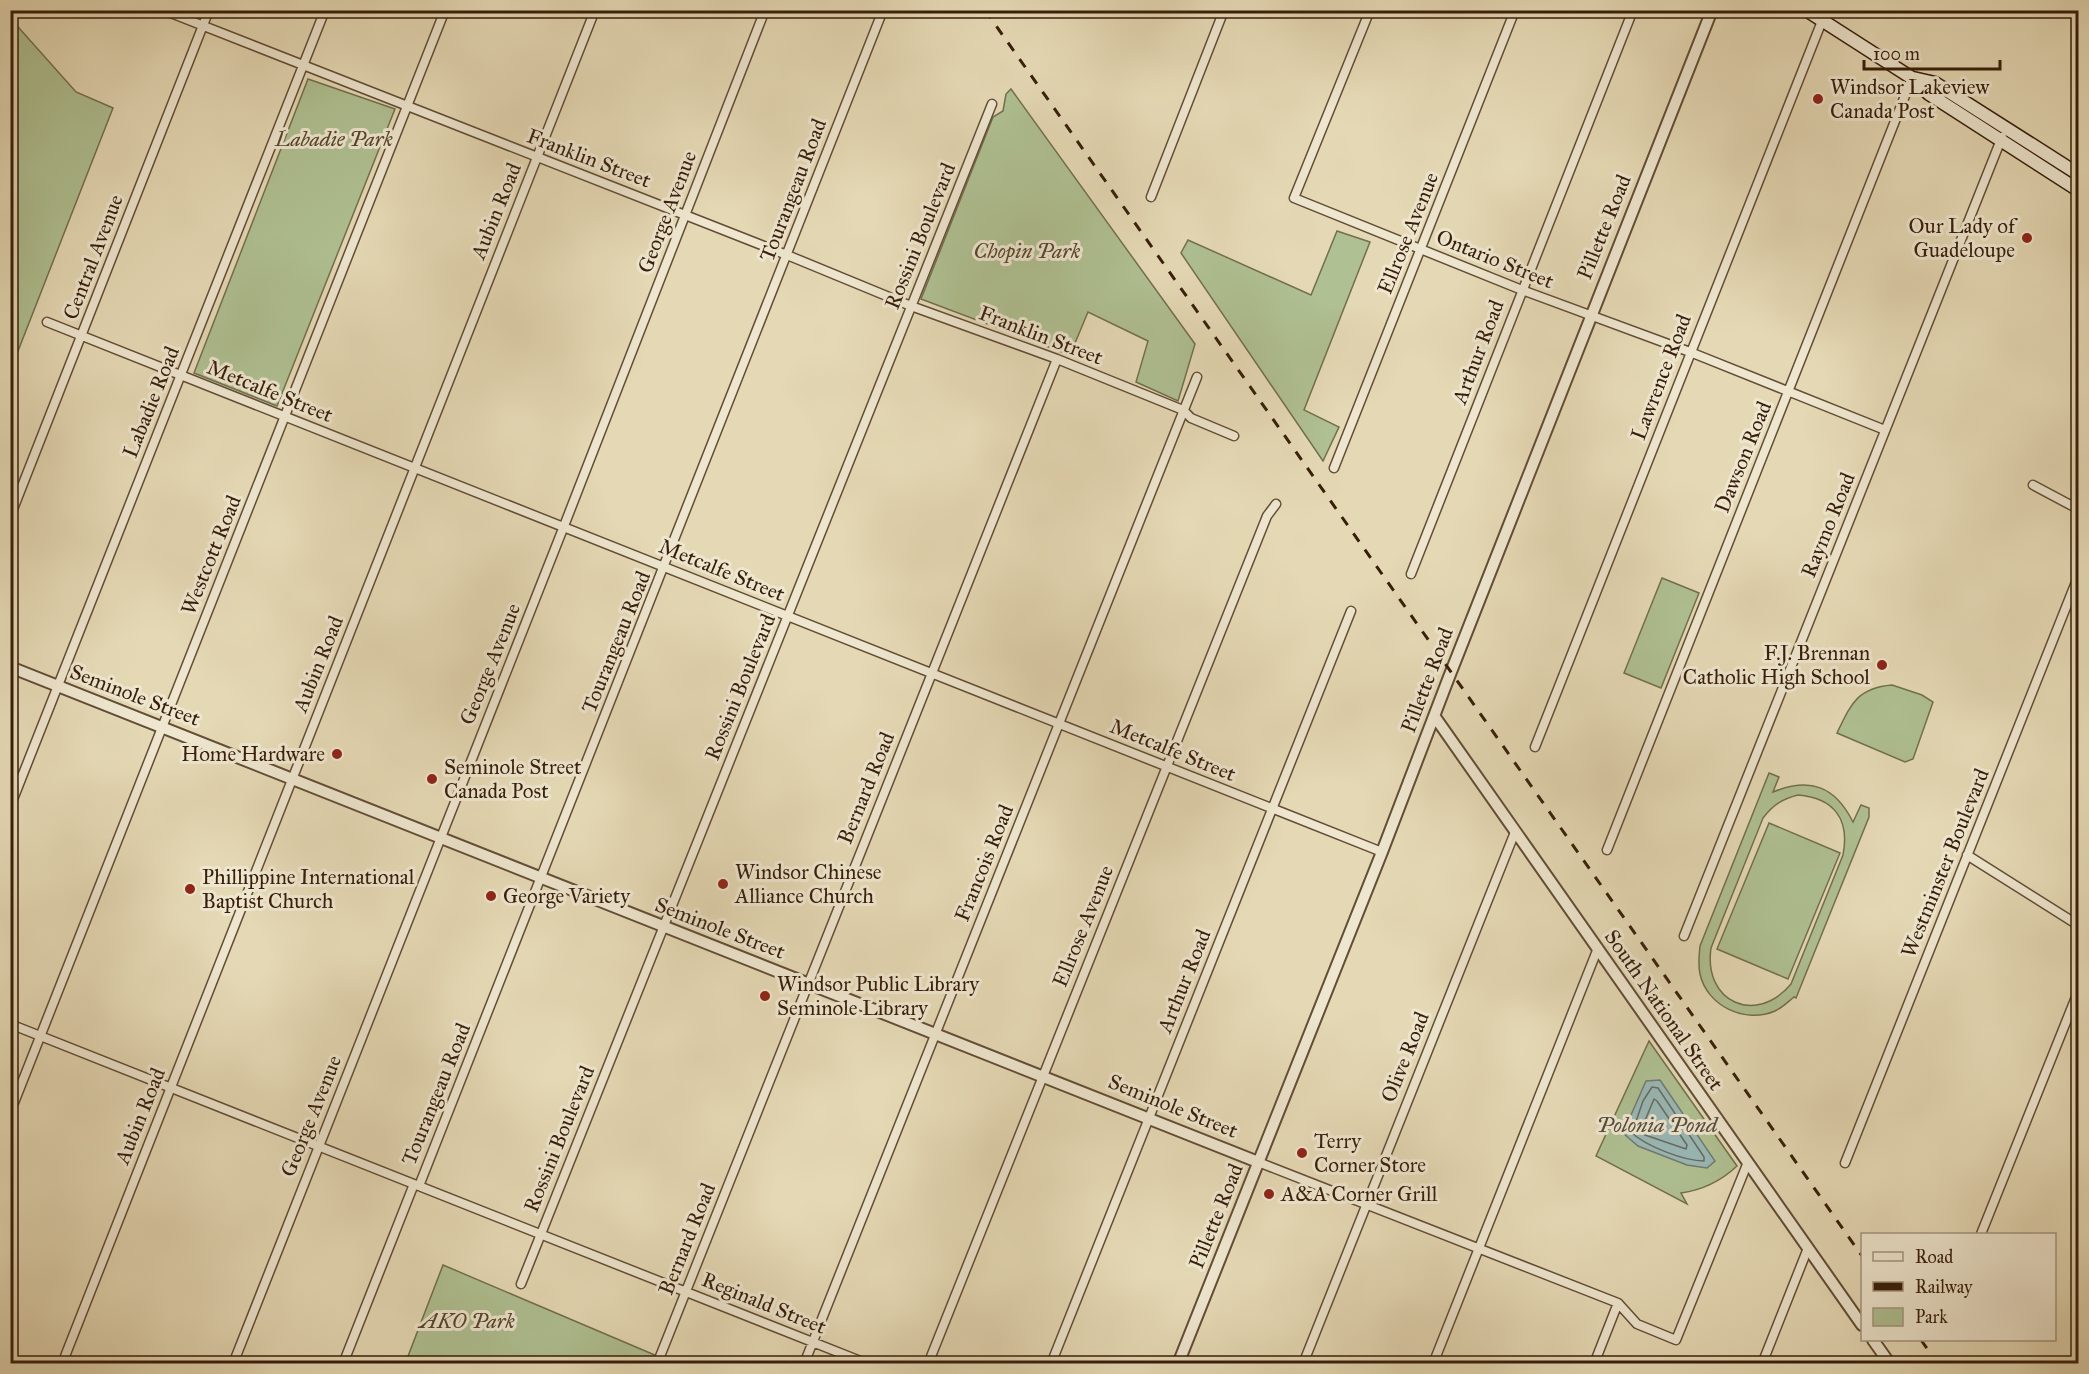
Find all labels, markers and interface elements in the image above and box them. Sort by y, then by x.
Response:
scale bar [1864,33,2000,71]
text: 100 m [1873,43,1920,65]
place label: Windsor Lakeview Canada Post [1830,74,1990,124]
marker: Windsor Lakeview Canada Post [1811,92,1825,106]
street label: Tourangeau Road [754,115,832,265]
street label: Franklin Street [523,122,655,194]
park label: Labadie Park [274,126,393,152]
street label: George Avenue [632,147,702,277]
street label: Aubin Road [465,159,527,264]
street label: Rossini Boulevard [879,159,961,313]
street label: Ellrose Avenue [1372,168,1444,298]
street label: Pillette Road [1571,170,1637,283]
street label: Central Avenue [57,191,129,323]
place label: Our Lady of Guadeloupe [1909,213,2018,263]
street label: Ontario Street [1432,224,1558,295]
marker: Our Lady of Guadeloupe [2020,231,2034,245]
park label: Chopin Park [974,238,1081,264]
street label: Arthur Road [1446,296,1510,409]
street label: Franklin Street [975,299,1107,371]
street label: Lawrence Road [1625,310,1697,444]
street label: Labadie Road [117,342,185,461]
street label: Metcalfe Street [203,354,337,428]
street label: Dawson Road [1709,397,1777,517]
street label: Raymo Road [1795,468,1861,581]
street label: Westcott Road [175,491,247,619]
street label: Metcalfe Street [655,533,789,607]
street label: Tourangeau Road [576,567,656,717]
street label: George Avenue [454,599,526,729]
street label: Rossini Boulevard [699,610,781,764]
street label: Aubin Road [287,612,349,717]
street label: Pillette Road [1395,623,1459,736]
place label: F.J. Brennan Catholic High School [1683,640,1870,690]
street label: Seminole Street [66,658,204,732]
marker: F.J. Brennan Catholic High School [1875,658,1889,672]
street label: Metcalfe Street [1106,713,1240,787]
street label: Bernard Road [832,728,900,848]
place label: Home Hardware [181,741,325,767]
marker: Home Hardware [330,747,344,761]
place label: Seminole Street Canada Post [444,754,582,804]
street label: Westminster Boulevard [1895,764,1995,961]
marker: Seminole Street Canada Post [425,772,439,786]
street label: Francois Road [949,800,1019,925]
place label: Windsor Chinese Alliance Church [734,859,882,909]
street label: Ellrose Avenue [1047,861,1119,991]
place label: Phillippine International Baptist Church [202,864,415,914]
marker: Windsor Chinese Alliance Church [716,877,730,891]
marker: Phillippine International Baptist Church [183,882,197,896]
place label: George Variety [503,883,631,909]
marker: George Variety [484,889,498,903]
street label: Seminole Street [651,891,789,965]
street label: Arthur Road [1151,925,1217,1037]
street label: South National Street [1599,925,1730,1096]
place label: Windsor Public Library Seminole Library [777,971,980,1021]
marker: Windsor Public Library Seminole Library [758,989,772,1003]
street label: Olive Road [1375,1008,1435,1106]
street label: Tourangeau Road [396,1019,476,1169]
street label: George Avenue [275,1051,347,1181]
street label: Rossini Boulevard [518,1062,600,1216]
street label: Aubin Road [109,1064,171,1169]
street label: Seminole Street [1104,1068,1242,1144]
water label: Polonia Pond [1597,1111,1719,1138]
place label: Terry Corner Store [1314,1128,1426,1178]
marker: Terry Corner Store [1295,1146,1309,1160]
street label: Pillette Road [1183,1159,1249,1272]
street label: Bernard Road [653,1179,721,1299]
place label: A&A Corner Grill [1280,1181,1438,1207]
marker: A&A Corner Grill [1262,1187,1276,1201]
legend [1861,1233,2056,1341]
text: Road [1915,1246,1953,1268]
street label: Reginald Street [698,1266,831,1340]
text: Railway [1915,1276,1973,1298]
text: Park [1915,1306,1948,1328]
park label: AKO Park [417,1308,516,1334]

